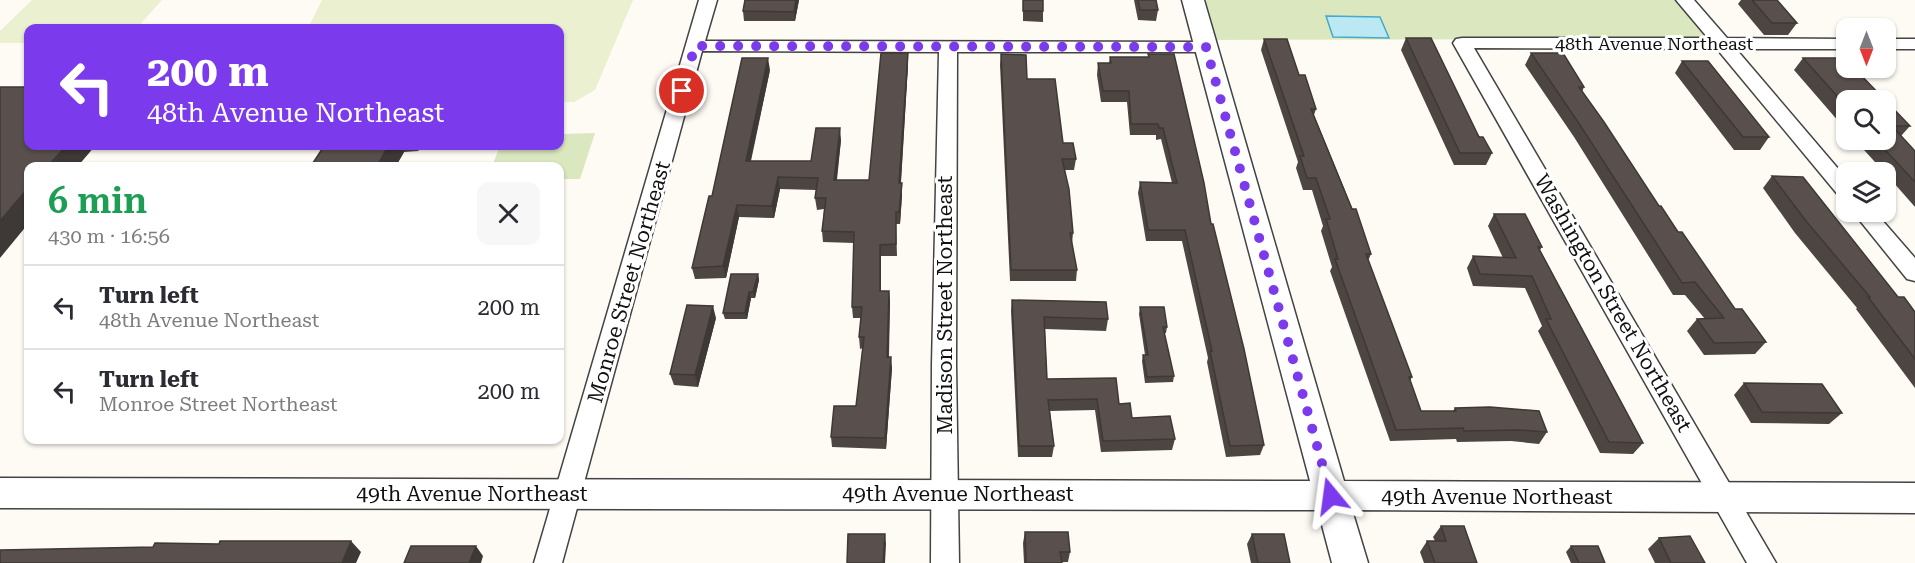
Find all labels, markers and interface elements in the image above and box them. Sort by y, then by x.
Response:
north arrow [1836,18,1896,78]
map controls [1836,18,1896,222]
street label: 48th Avenue Northeast [1555,33,1753,54]
text: 200 m [147,47,269,96]
icon: left [48,48,126,126]
pin [656,65,707,116]
icon: arrive [665,74,698,107]
button: search [1836,90,1896,150]
text: 48th Avenue Northeast [147,97,444,129]
street label: Monroe Street Northeast [583,158,675,406]
button: layers [1836,162,1896,222]
street label: Washington Street Northeast [1529,170,1697,436]
street label: Madison Street Northeast [933,175,957,434]
text: 6 min [48,180,147,222]
button: close [477,182,540,245]
text: 430 m · 16:56 [48,224,170,248]
text: Turn left [99,283,199,308]
icon: left [48,291,81,324]
text: 200 m [477,295,540,320]
text: 48th Avenue Northeast [99,308,319,332]
text: Turn left [99,367,199,392]
icon: left [48,375,81,408]
text: 200 m [477,379,540,404]
text: Monroe Street Northeast [99,392,337,416]
position arrow [1299,464,1363,528]
street label: 49th Avenue Northeast [356,482,588,506]
street label: 49th Avenue Northeast [842,482,1074,506]
street label: 49th Avenue Northeast [1381,485,1613,509]

